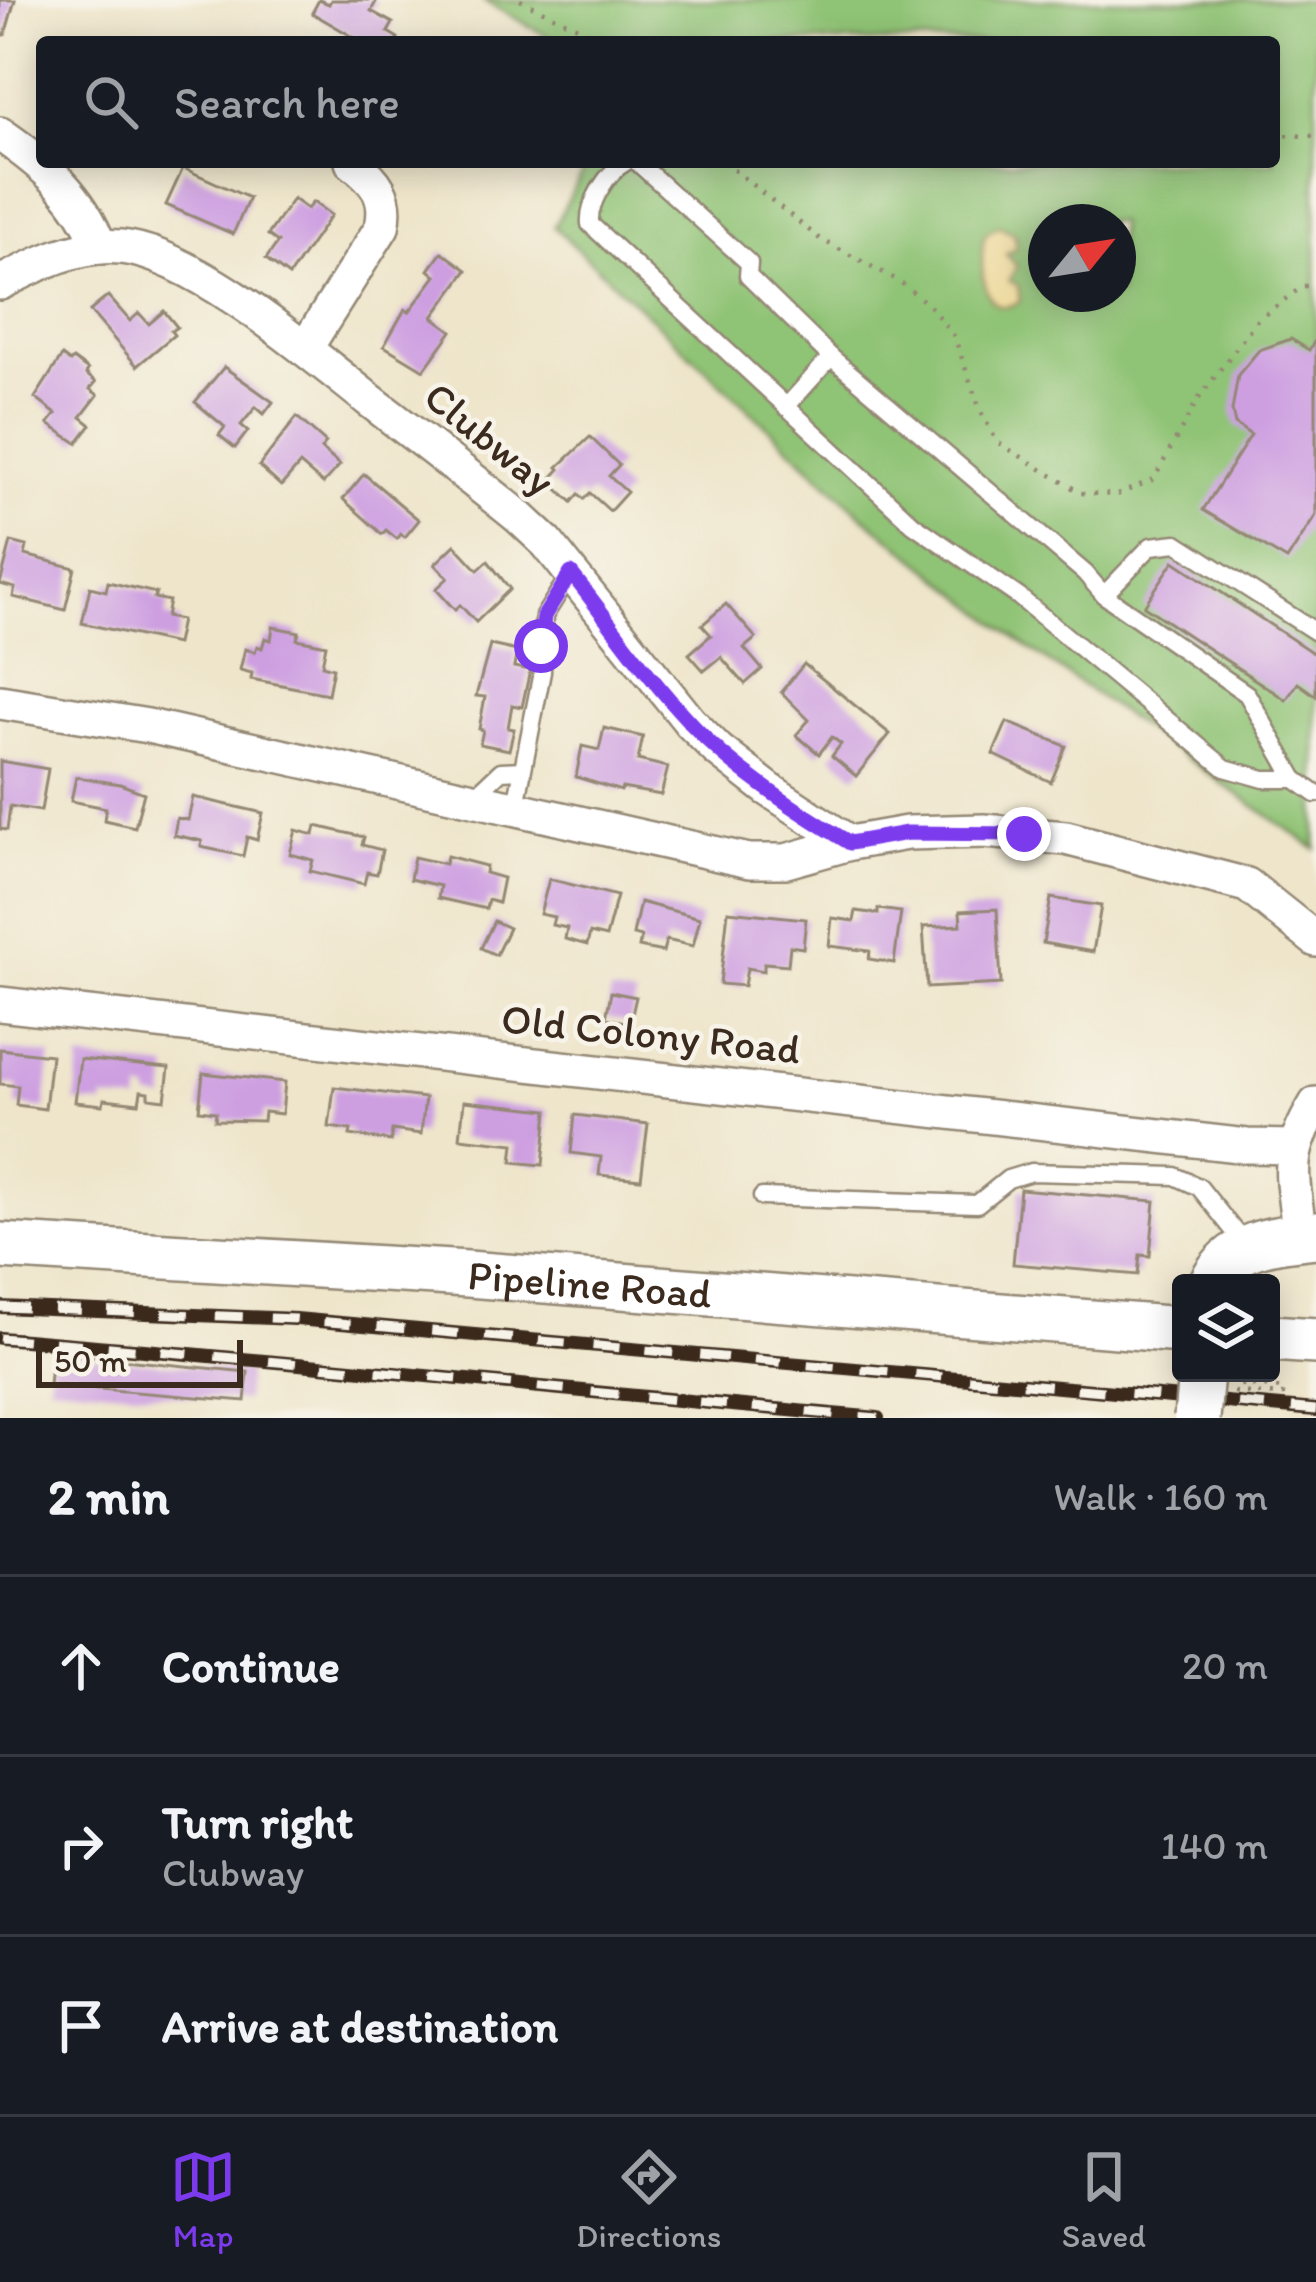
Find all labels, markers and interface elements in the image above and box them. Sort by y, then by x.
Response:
search box [36,36,1280,168]
icon: search [78,69,144,135]
text: Search here [174,75,400,129]
north arrow [1028,204,1136,312]
street label: Clubway [414,370,565,507]
route start [514,619,568,673]
route end [997,807,1051,861]
street label: Old Colony Road [499,992,803,1075]
street label: Pipeline Road [466,1249,714,1319]
map controls [1172,1274,1280,1382]
button: layers [1172,1274,1280,1382]
scale bar [36,1334,243,1387]
text: 50 m [54,1341,127,1380]
text: 2 min [48,1466,169,1527]
text: Walk · 160 m [1054,1473,1268,1520]
icon: ahead [48,1633,114,1699]
text: Continue [162,1639,340,1693]
text: 20 m [1182,1642,1268,1689]
text: Turn right [162,1795,353,1849]
icon: right [48,1813,114,1879]
text: 140 m [1161,1822,1268,1869]
text: Clubway [162,1849,304,1896]
icon: arrive [48,1993,114,2059]
text: Arrive at destination [162,1999,558,2053]
tab: Map [170,2144,236,2255]
tab: Directions [576,2144,721,2255]
tab: Saved [1062,2144,1146,2255]

